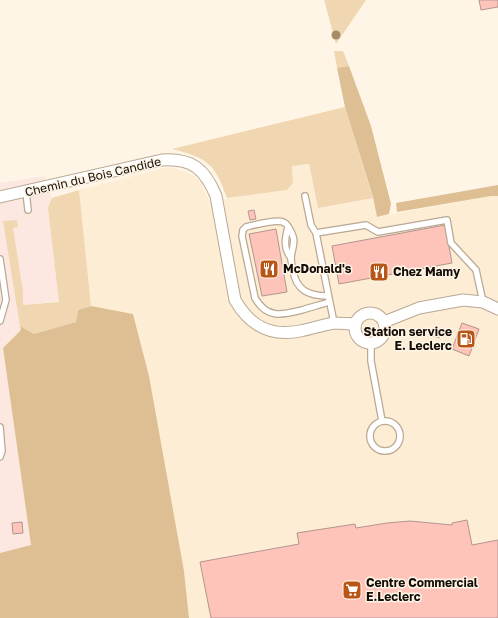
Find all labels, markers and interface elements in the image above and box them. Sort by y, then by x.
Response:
street label: Chemin du Bois Candide [23,154,163,200]
restaurant icon: McDonald's [258,258,280,280]
place label: McDonald's [283,261,352,276]
restaurant icon: Chez Mamy [368,261,390,283]
place label: Chez Mamy [393,264,461,279]
place label: Station service E. Leclerc [364,324,452,353]
fuel station icon: Station service E. Leclerc [455,328,477,350]
place label: Centre Commercial E.Leclerc [366,575,478,604]
supermarket icon: Centre Commercial E.Leclerc [341,579,363,601]

